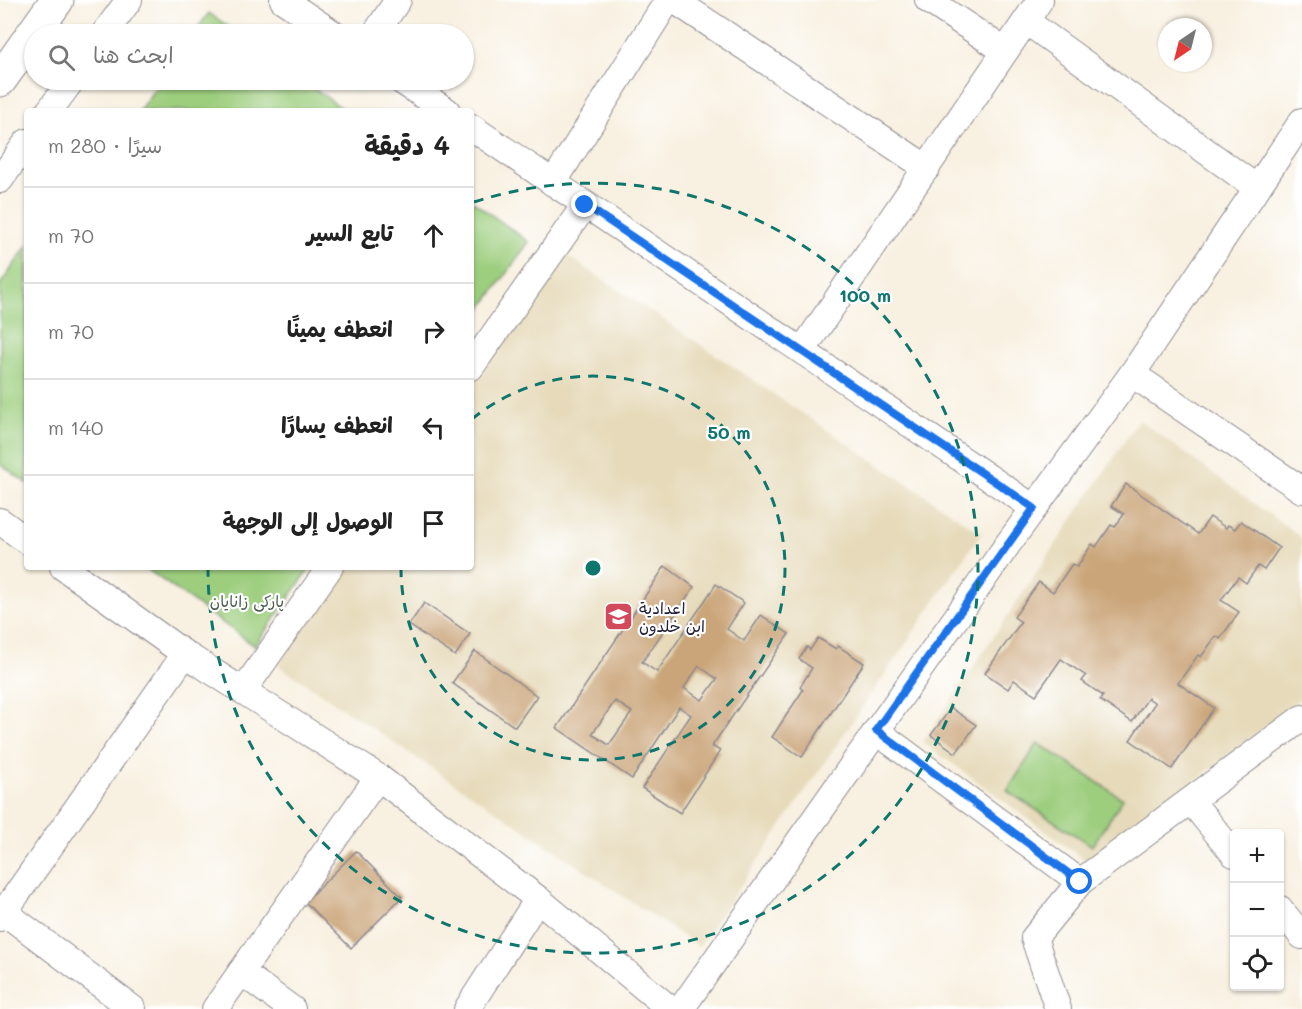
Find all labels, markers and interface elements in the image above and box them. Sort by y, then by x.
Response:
north arrow [1158,18,1212,72]
search box [24,24,474,90]
text: ابحث هنا [93,40,174,69]
icon: search [45,41,78,74]
text: 4 دقيقة [364,128,450,162]
text: سيرًا · 280 m [48,132,162,158]
route end [571,191,597,217]
text: تابع السير [307,218,393,247]
icon: ahead [417,219,450,252]
text: 70 m [48,222,94,248]
text: 100 m [839,283,891,307]
text: انعطف يمينًا [287,314,393,343]
icon: right [417,315,450,348]
text: 70 m [48,318,94,344]
text: انعطف يسارًا [281,410,393,439]
icon: left [417,411,450,444]
text: 140 m [48,414,103,440]
text: 50 m [708,420,750,444]
text: الوصول إلى الوجهة [222,506,393,535]
icon: arrive [417,507,450,540]
centre of rings [583,558,603,578]
park label: پارکی زانایان [210,590,284,612]
place label: اعدادية ابن خلدون [639,597,705,636]
school or university icon: اعدادية ابن خلدون [602,600,634,632]
map controls [1230,829,1284,991]
button: + [1230,829,1284,883]
route start [1066,868,1092,894]
button: − [1230,883,1284,937]
button: locate [1230,937,1284,991]

